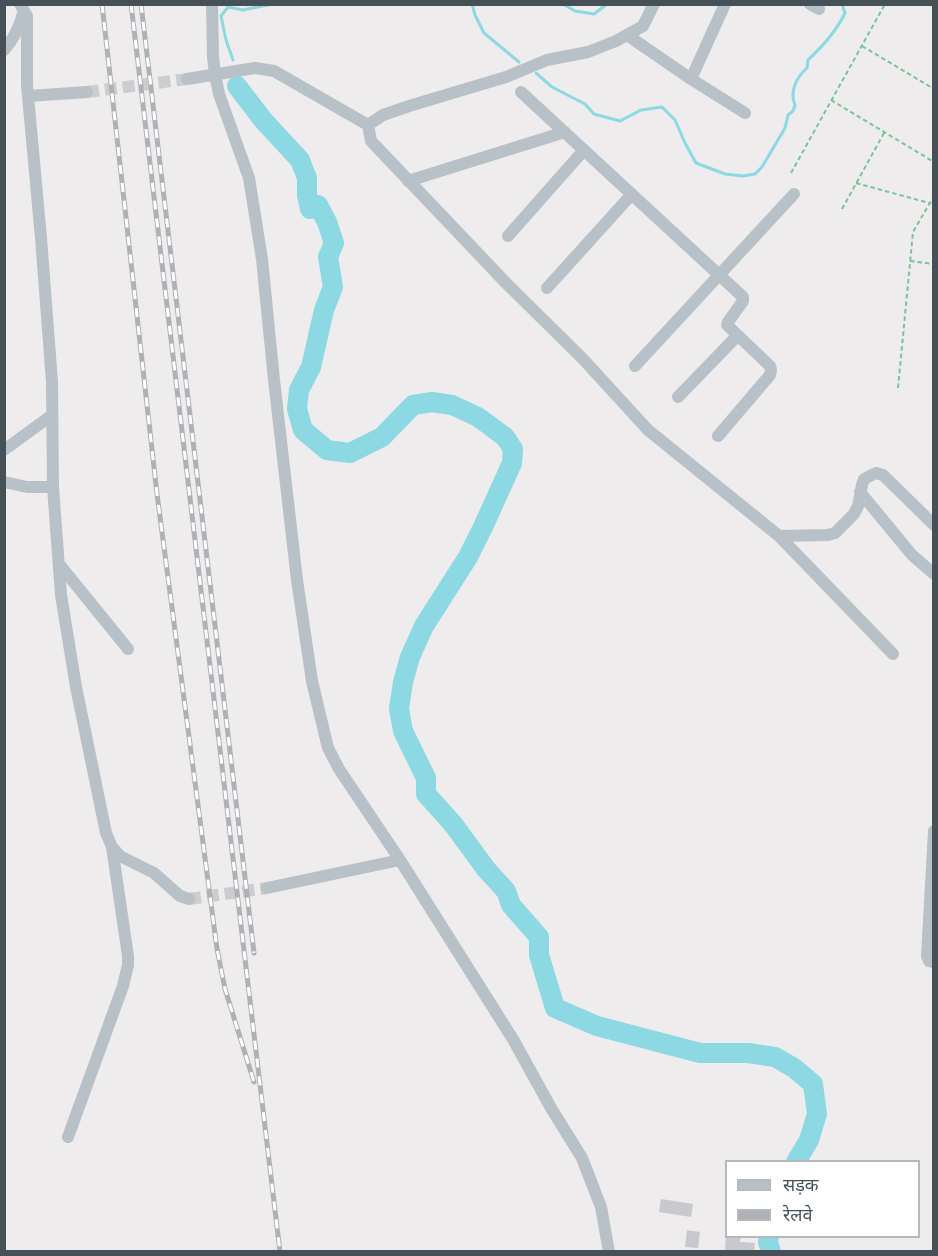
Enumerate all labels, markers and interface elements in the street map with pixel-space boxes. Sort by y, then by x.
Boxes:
legend [725,1160,920,1238]
text: सड़क [783,1173,819,1198]
text: रेलवे [783,1203,813,1228]

